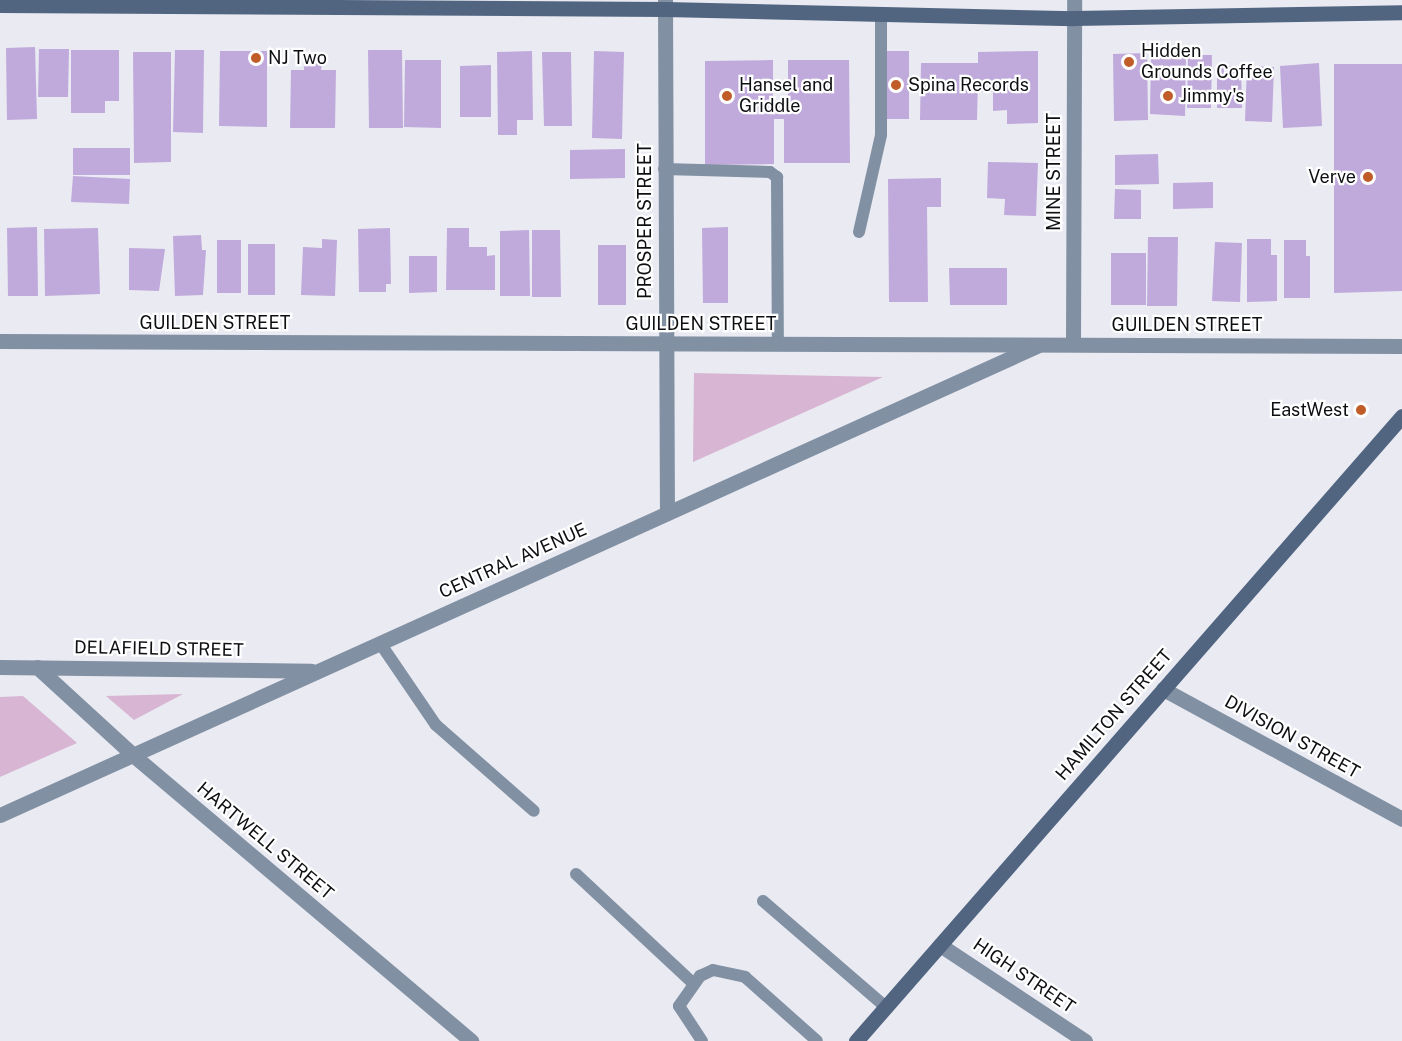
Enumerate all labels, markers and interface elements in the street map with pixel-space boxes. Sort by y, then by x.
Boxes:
place label: Hidden Grounds Coffee [1141,41,1273,84]
place label: NJ Two [268,47,327,69]
marker: NJ Two [249,51,263,65]
marker: Hidden Grounds Coffee [1122,55,1136,69]
place label: Spina Records [908,74,1029,96]
place label: Hansel and Griddle [739,75,833,118]
marker: Spina Records [889,78,903,92]
place label: Jimmy's [1180,85,1244,107]
marker: Hansel and Griddle [720,89,734,103]
marker: Jimmy's [1161,89,1175,103]
street label: MINE STREET [1043,113,1065,231]
street label: PROSPER STREET [634,143,656,299]
place label: Verve [1308,166,1356,188]
marker: Verve [1361,170,1375,184]
street label: GUILDEN STREET [139,312,291,334]
street label: GUILDEN STREET [625,313,777,335]
street label: GUILDEN STREET [1111,314,1263,336]
place label: EastWest [1270,399,1349,421]
marker: EastWest [1354,403,1368,417]
street label: CENTRAL AVENUE [436,519,590,603]
street label: DELAFIELD STREET [74,637,244,661]
street label: HAMILTON STREET [1051,645,1177,785]
street label: DIVISION STREET [1221,691,1363,783]
street label: HARTWELL STREET [192,778,338,904]
street label: HIGH STREET [969,934,1079,1018]

